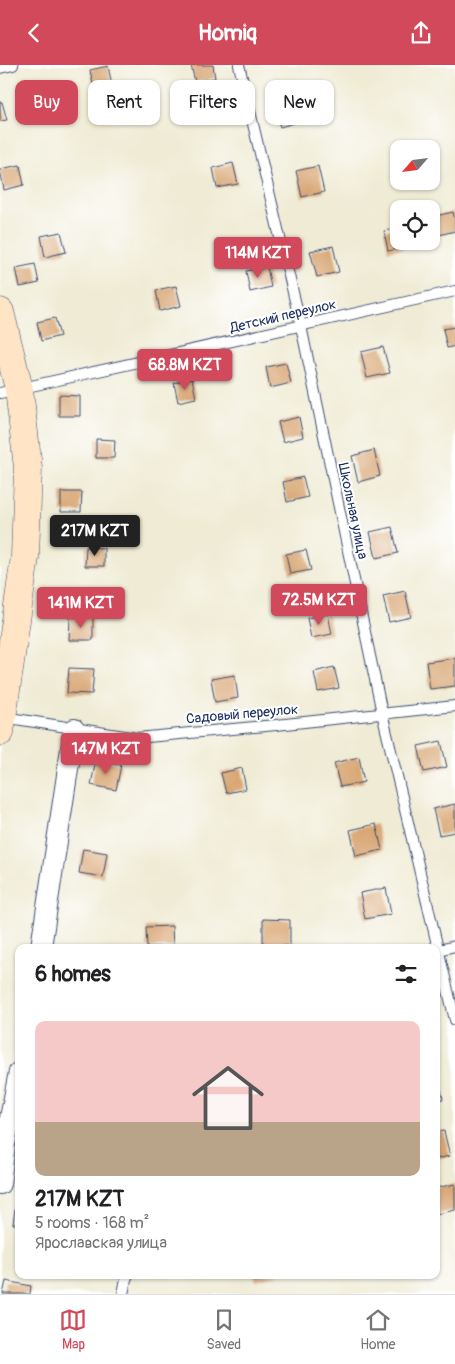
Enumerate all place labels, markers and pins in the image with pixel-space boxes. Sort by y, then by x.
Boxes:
pin: 114M KZT [206,237,310,279]
pin: 68.8M KZT [128,349,242,391]
pin: 217M KZT [43,515,147,557]
pin: 72.5M KZT [262,583,376,626]
pin: 141M KZT [29,587,133,629]
pin: 147M KZT [54,733,158,775]

